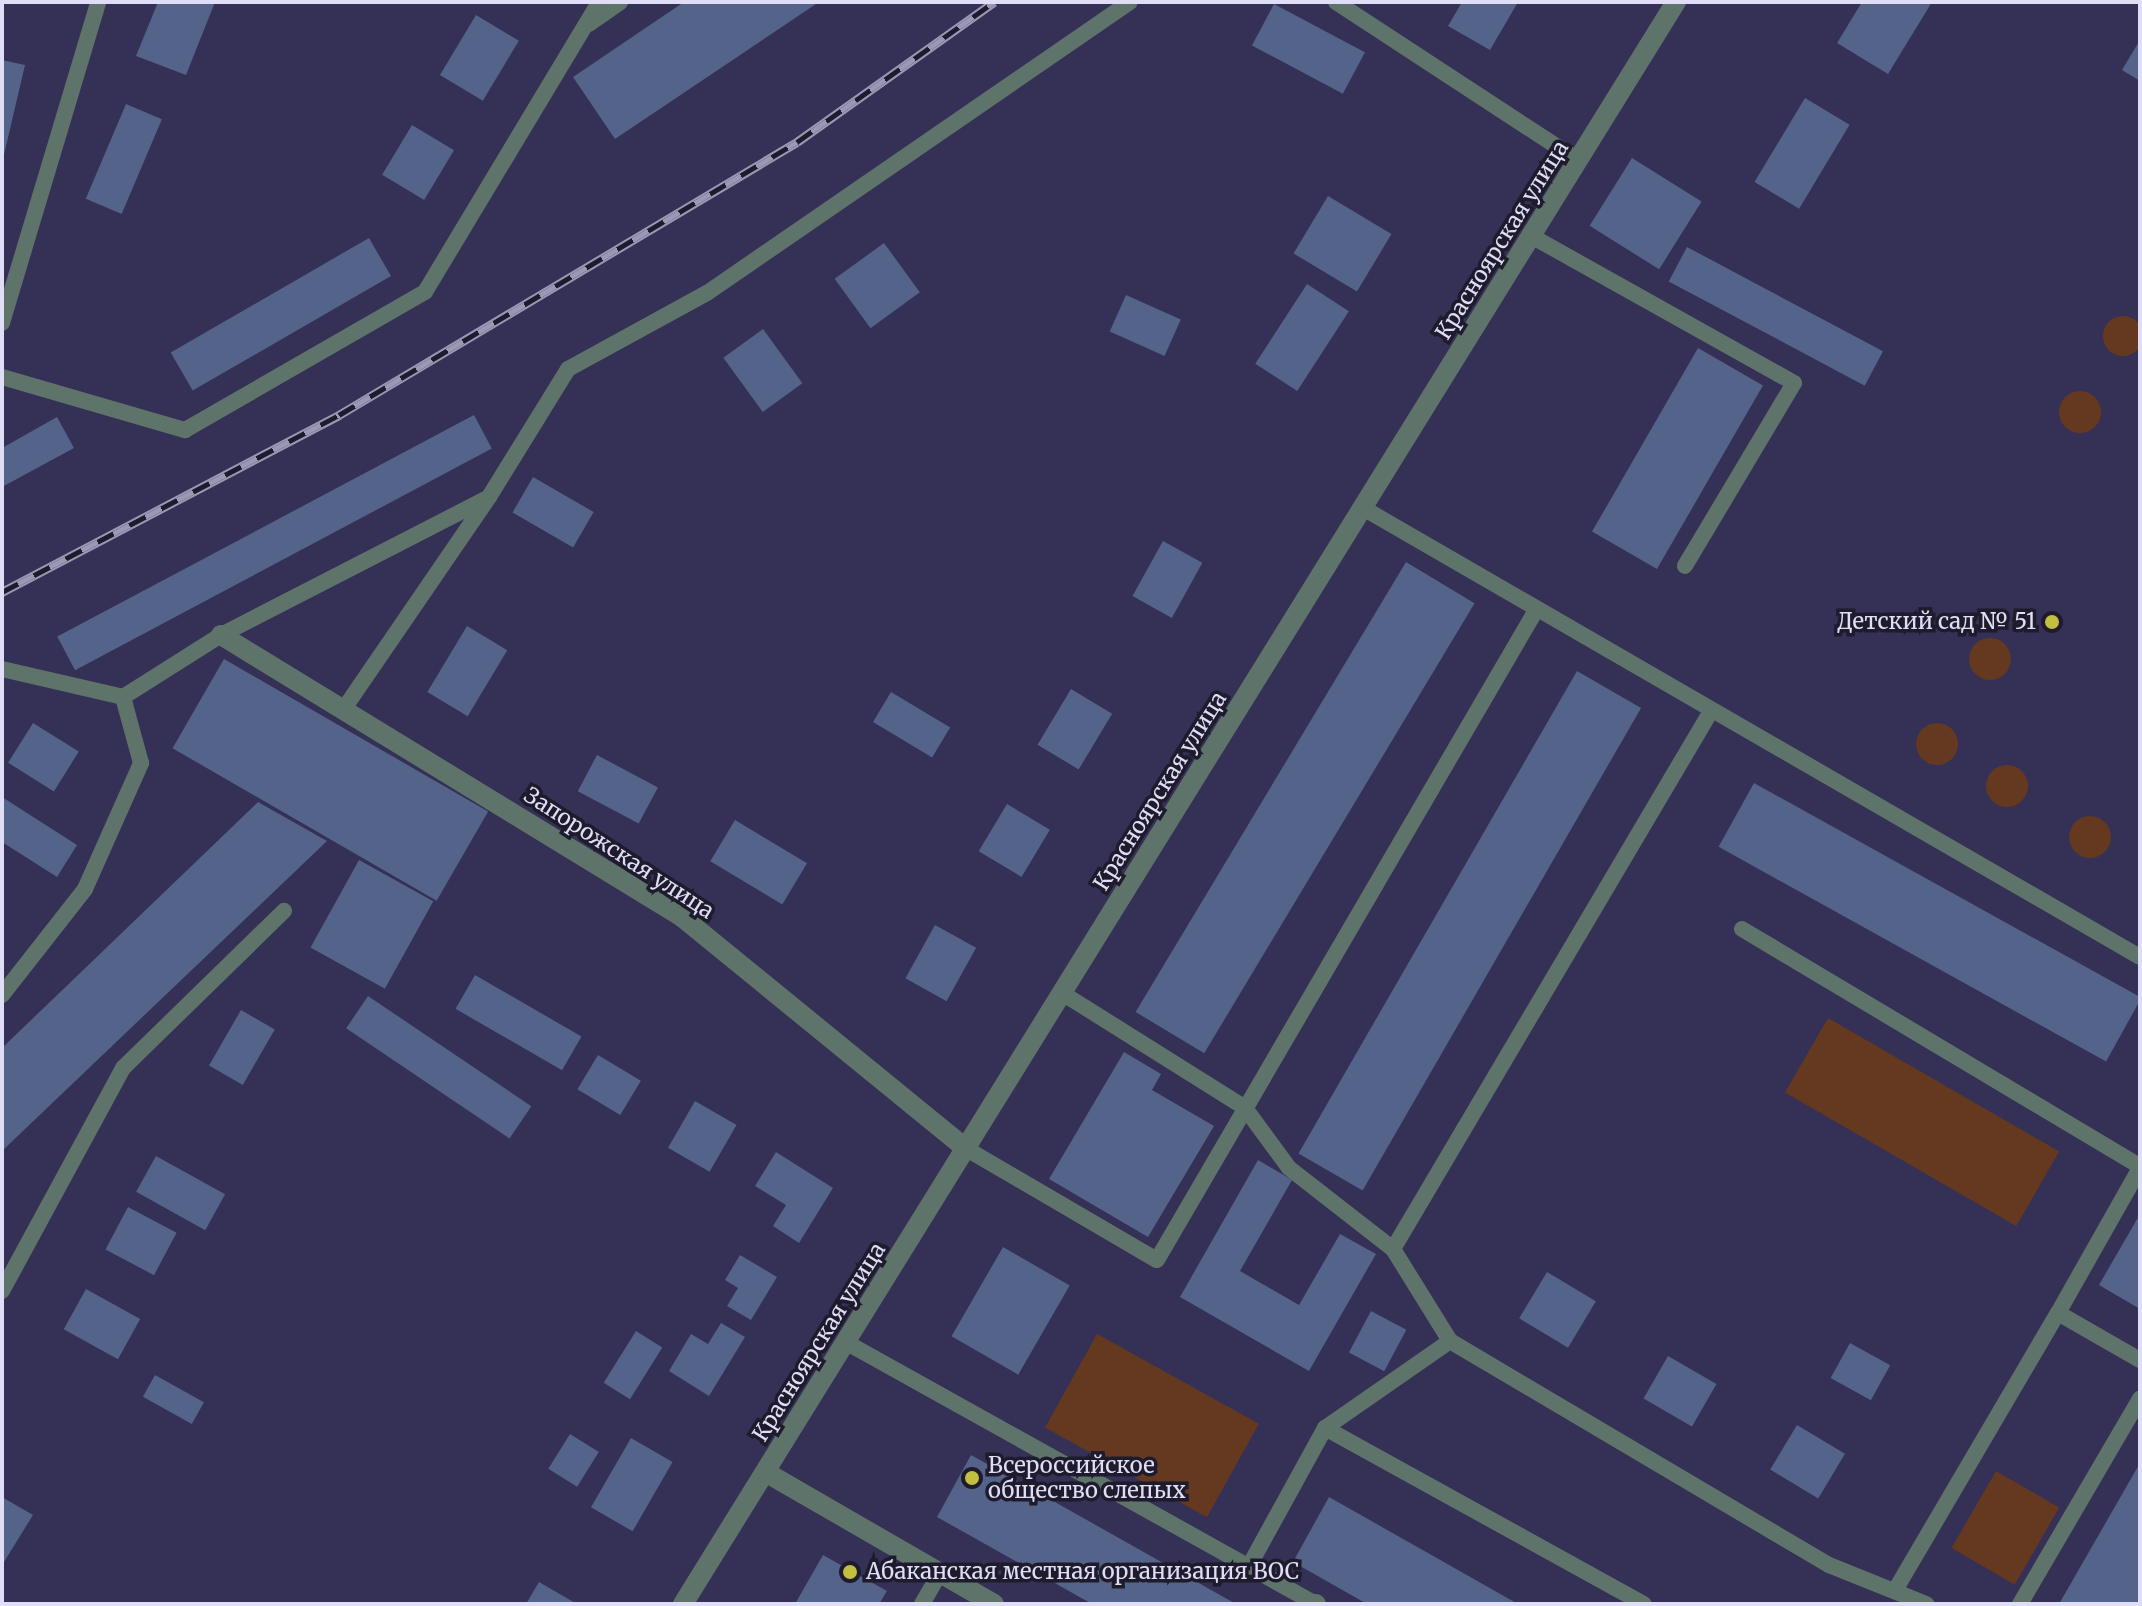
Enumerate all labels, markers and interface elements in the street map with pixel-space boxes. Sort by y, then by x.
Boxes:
street label: Красноярская улица [1430,136,1574,344]
place label: Детский сад № 51 [1837,609,2036,635]
marker: Детский сад № 51 [2043,613,2061,631]
street label: Красноярская улица [1088,687,1232,895]
street label: Запорожская улица [519,782,719,924]
street label: Красноярская улица [747,1238,891,1446]
place label: Всероссийское общество слепых [988,1452,1186,1504]
marker: Всероссийское общество слепых [963,1469,981,1487]
place label: Абаканская местная организация ВОС [866,1559,1299,1585]
marker: Абаканская местная организация ВОС [841,1563,859,1581]

